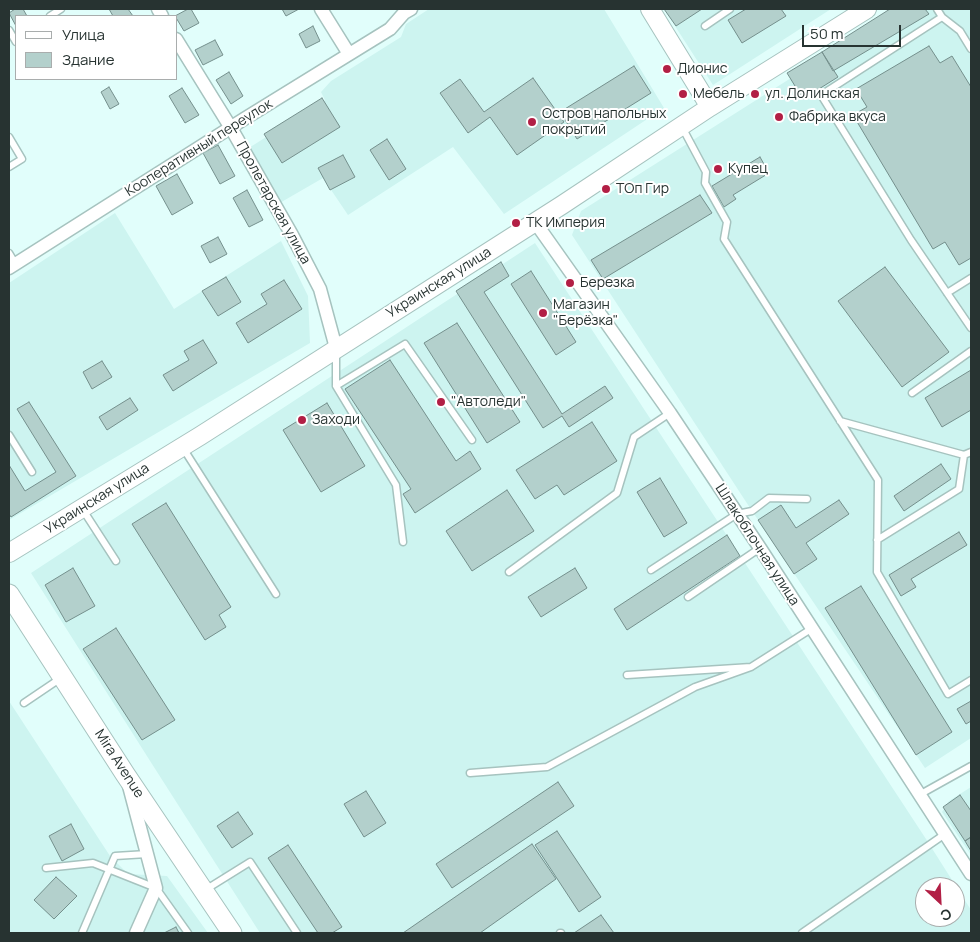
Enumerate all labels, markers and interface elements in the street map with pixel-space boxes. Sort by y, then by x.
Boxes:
legend [15,15,178,80]
scale bar [805,15,904,47]
text: 50 m [810,23,844,44]
text: Улица [62,24,105,45]
text: Здание [62,49,114,70]
place label: Дионис [677,61,728,77]
marker: Дионис [661,63,673,75]
place label: Мебель [693,86,745,102]
place label: ул. Долинская [765,86,860,102]
marker: Мебель [677,88,689,100]
marker: ул. Долинская [749,88,761,100]
street label: Кооперативный переулок [122,96,276,200]
place label: Остров напольных покрытий [542,106,666,138]
place label: Фабрика вкуса [789,109,886,125]
marker: Фабрика вкуса [773,111,785,123]
marker: Остров напольных покрытий [526,116,538,128]
street label: Пролетарская улица [232,139,314,267]
place label: Купец [728,161,768,177]
marker: Купец [712,163,724,175]
place label: ТОп Гир [616,181,669,197]
marker: ТОп Гир [600,183,612,195]
place label: ТК Империя [526,215,605,231]
marker: ТК Империя [510,217,522,229]
street label: Украинская улица [383,244,495,322]
place label: Березка [580,275,635,291]
marker: Березка [564,277,576,289]
place label: Магазин "Берёзка" [553,297,618,330]
marker: Магазин "Берёзка" [537,307,549,319]
place label: "Автоледи" [451,394,526,410]
marker: "Автоледи" [435,396,447,408]
place label: Заходи [312,412,360,428]
marker: Заходи [296,414,308,426]
street label: Украинская улица [41,460,153,538]
street label: Шлакоблочная улица [711,481,803,609]
street label: Mira Avenue [91,727,147,801]
north arrow [915,877,965,927]
text: С [937,904,955,926]

